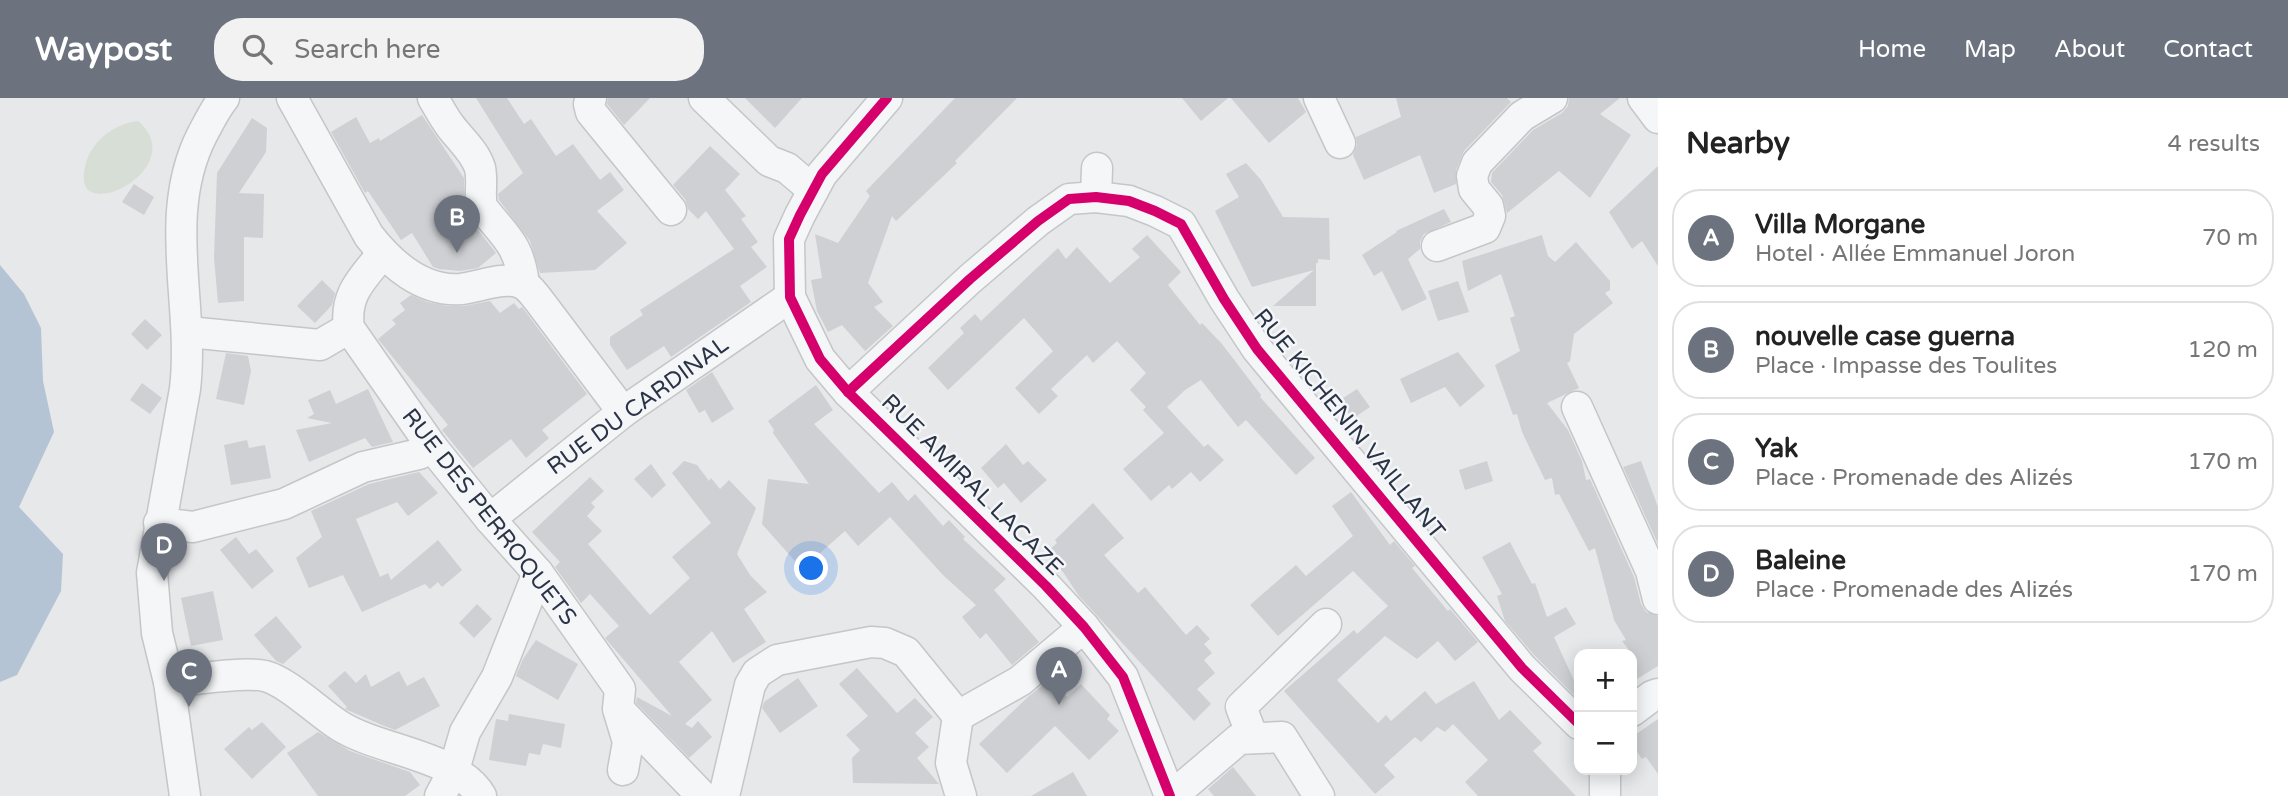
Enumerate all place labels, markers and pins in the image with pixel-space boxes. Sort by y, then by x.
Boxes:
pin: B [434,195,480,253]
pin: D [141,523,187,581]
pin: A [1036,647,1082,705]
pin: C [166,649,212,707]

